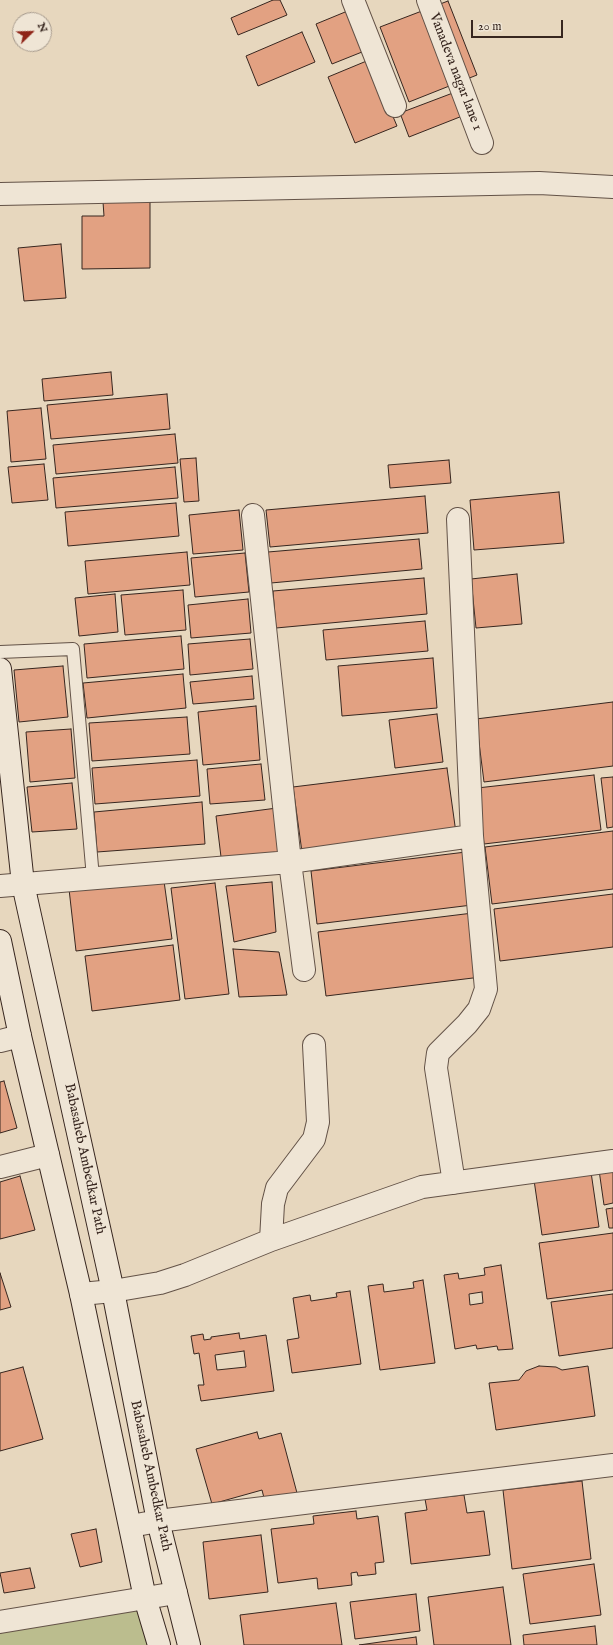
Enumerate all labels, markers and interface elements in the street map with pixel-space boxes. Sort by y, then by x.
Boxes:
street label: Vanadeva nagar lane 1 [425,11,485,133]
north arrow [12,12,52,52]
scale bar [473,12,565,38]
text: 20 m [478,19,501,34]
text: N [34,21,50,35]
street label: Babasaheb Ambedkar Path [60,1082,108,1236]
street label: Babasaheb Ambedkar Path [126,1399,174,1553]

